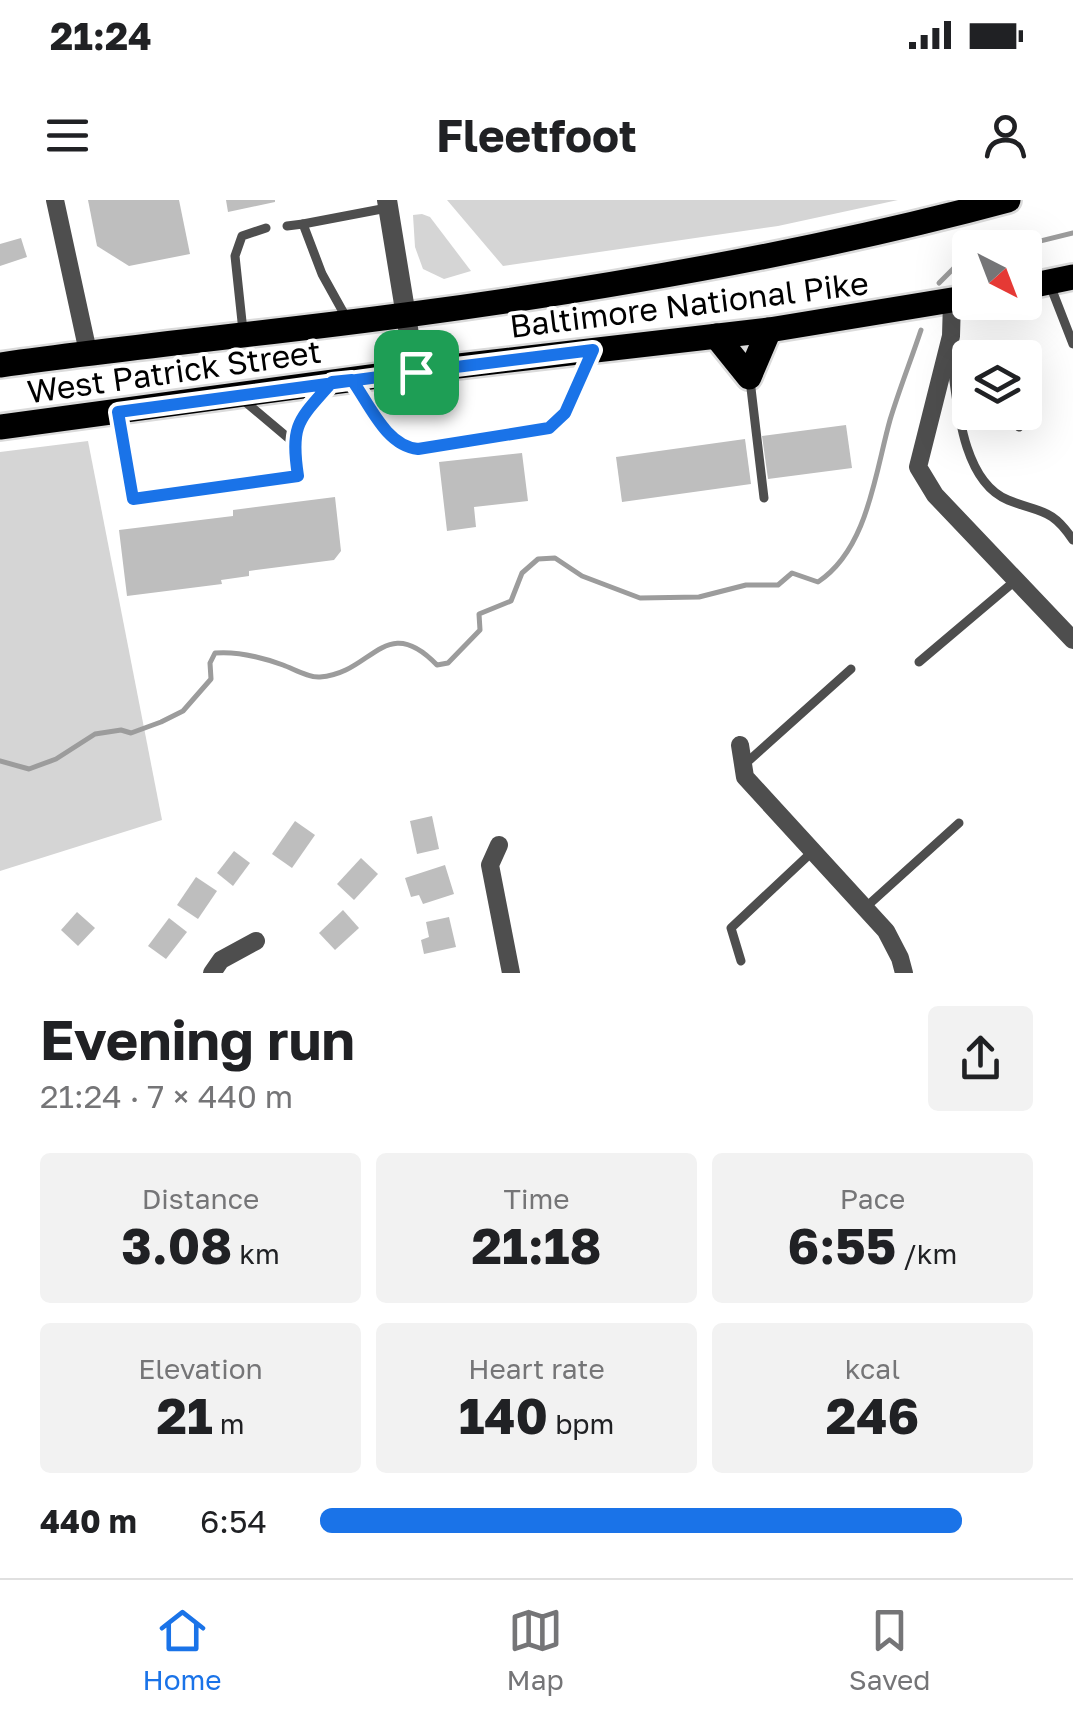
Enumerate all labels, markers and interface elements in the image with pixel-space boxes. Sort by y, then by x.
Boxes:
text: 21:24 [50,13,152,58]
icon: menu [40,108,95,163]
text: Fleetfoot [436,108,637,162]
icon: person [978,108,1033,163]
north arrow [952,230,1042,320]
map controls [952,230,1042,430]
street label: Baltimore National Pike [508,263,870,345]
pin [374,330,459,415]
street label: West Patrick Street [25,332,323,410]
button: layers [952,340,1042,430]
icon: arrive [389,345,444,400]
text: Evening run [40,1006,355,1072]
button: share [928,1006,1033,1111]
text: 21:24 · 7 × 440 m [40,1077,293,1115]
text: Distance [142,1182,259,1215]
text: Time [504,1182,569,1215]
text: Pace [840,1182,905,1215]
text: 3.08 [121,1215,232,1275]
text: 21:18 [472,1215,602,1275]
text: 6:55 [788,1215,896,1275]
text: km [232,1237,280,1270]
text: /km [896,1237,957,1270]
text: Elevation [138,1352,263,1385]
text: Heart rate [468,1352,605,1385]
text: kcal [845,1352,900,1385]
text: 21 [156,1385,213,1445]
text: 140 [459,1385,548,1445]
text: 246 [826,1385,919,1445]
text: m [213,1407,245,1440]
text: bpm [548,1407,614,1440]
text: 440 m [40,1502,137,1540]
text: 6:54 [200,1502,267,1540]
tab: Home [143,1603,222,1696]
tab: Map [507,1603,564,1696]
tab: Saved [849,1603,931,1696]

